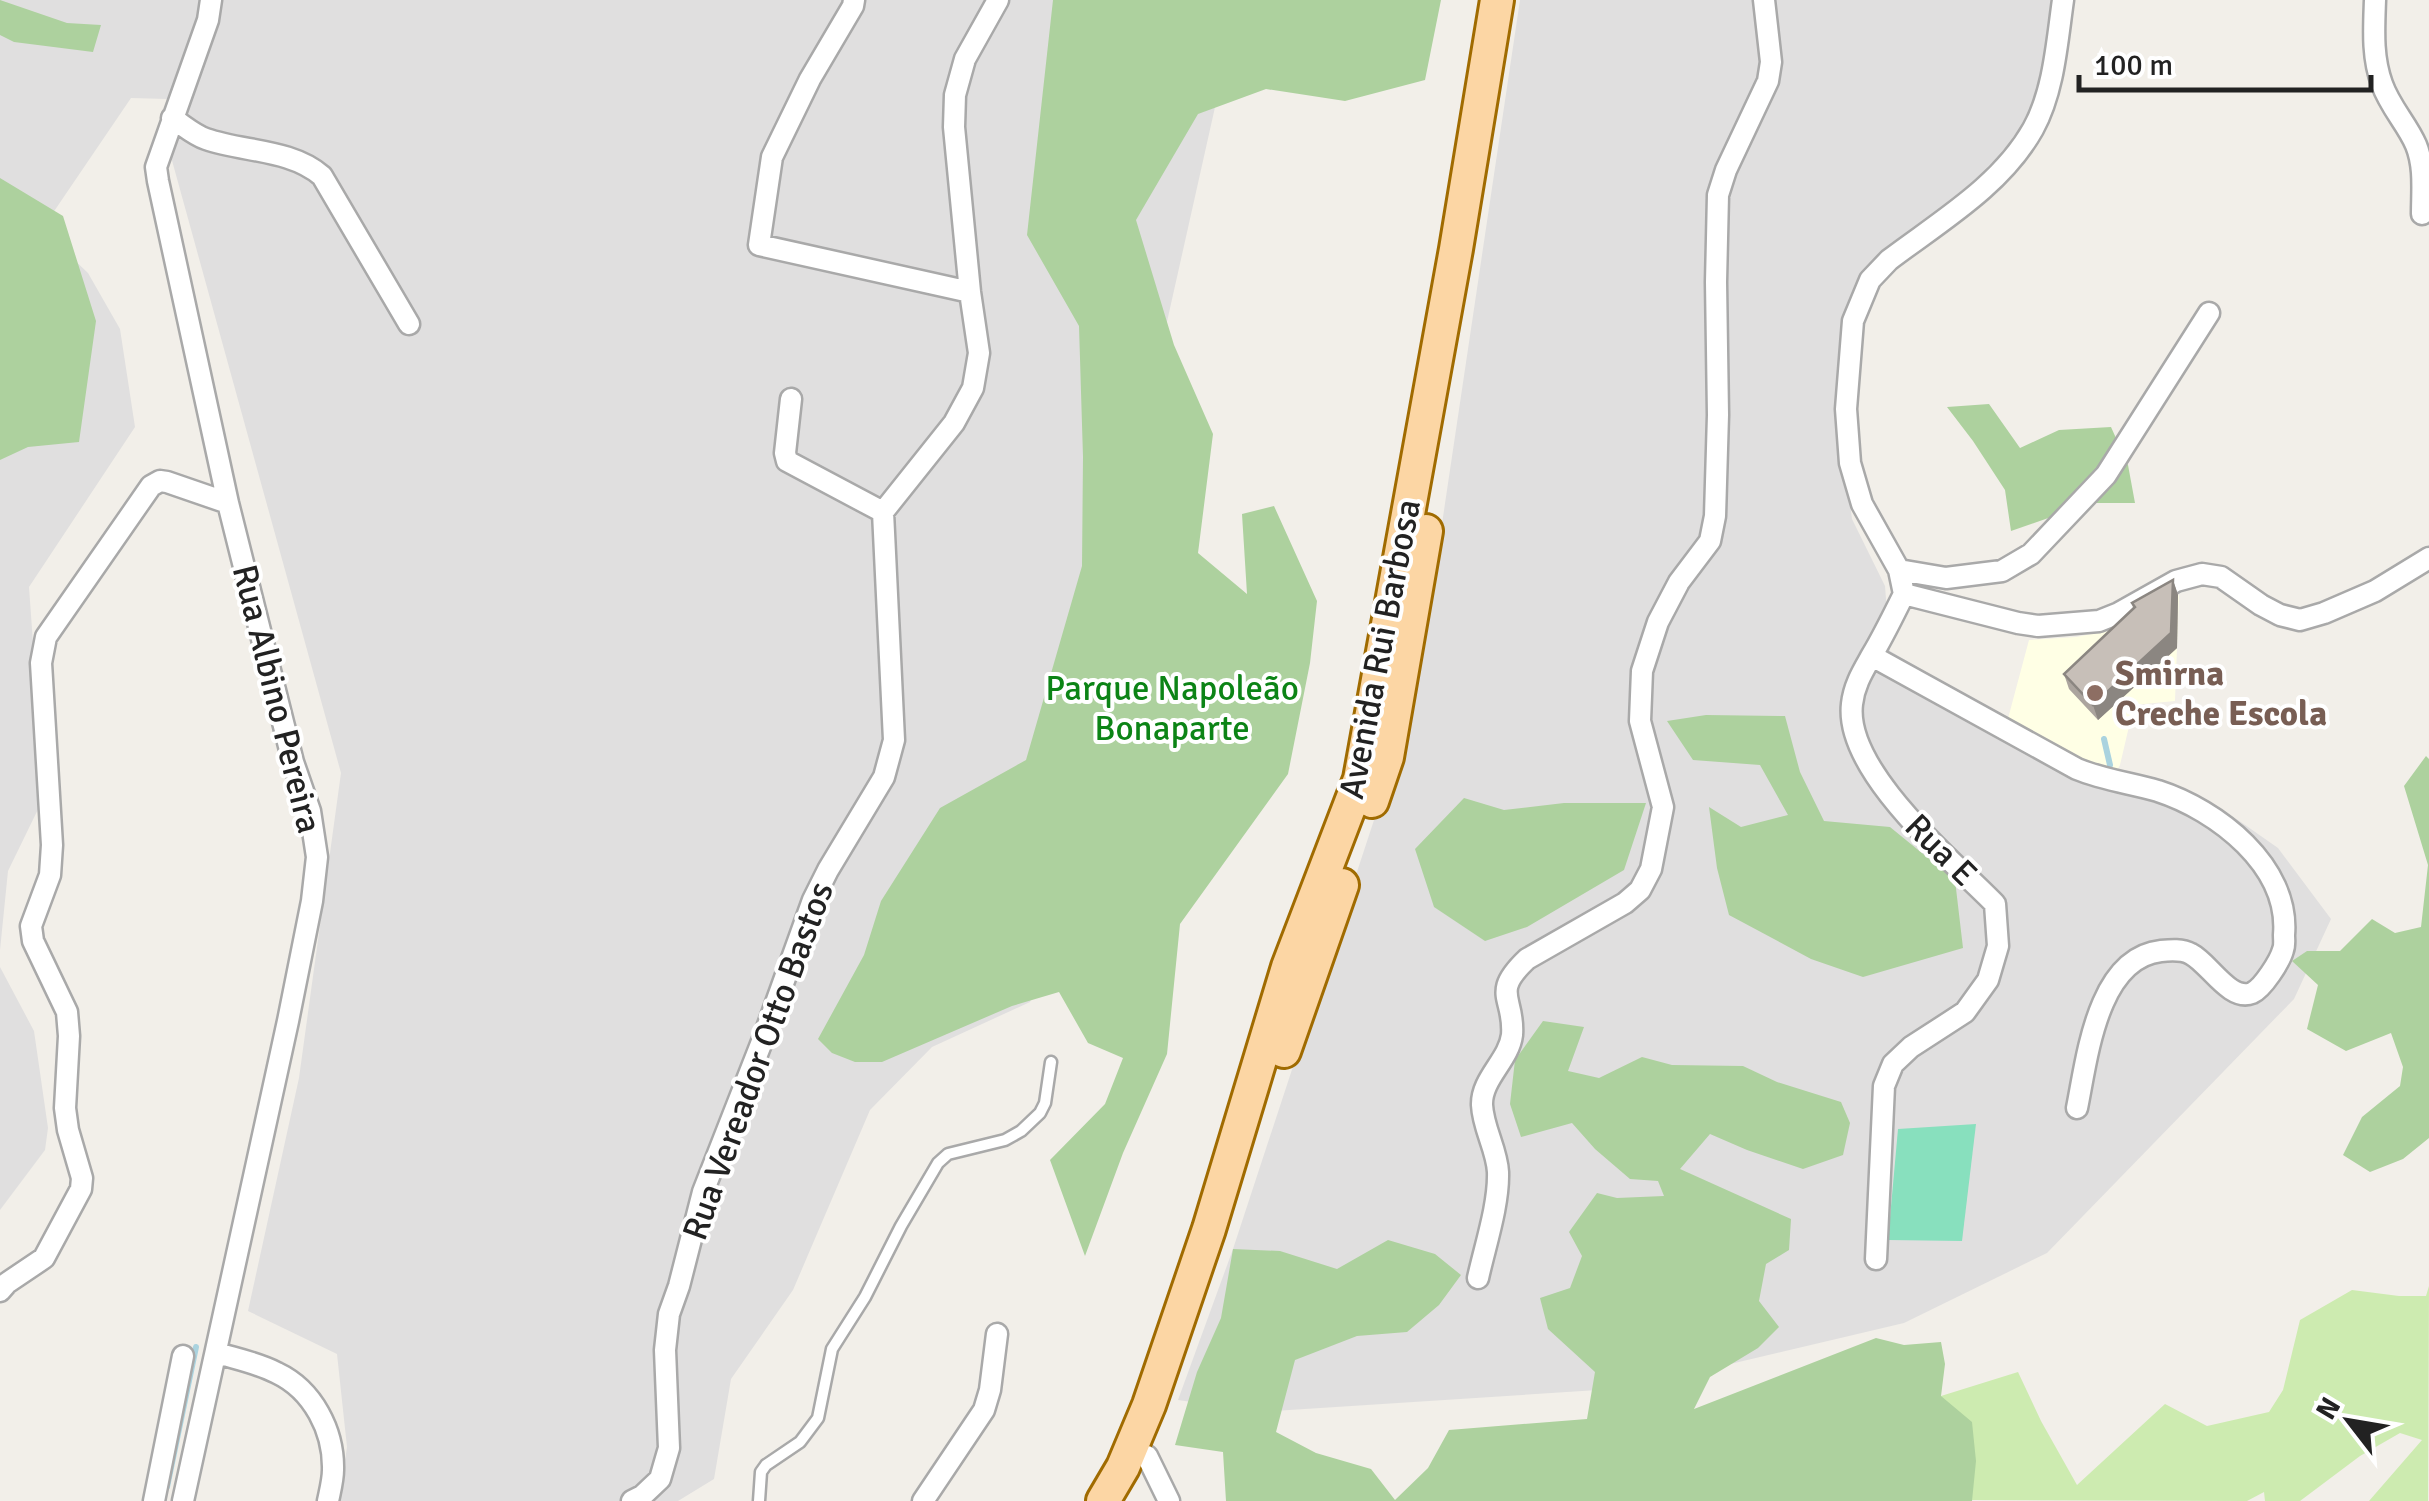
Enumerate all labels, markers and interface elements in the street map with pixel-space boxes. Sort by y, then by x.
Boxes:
scale bar [2079,30,2372,92]
text: 100 m [2094,47,2173,84]
street label: Avenida Rui Barbosa [1330,496,1430,802]
street label: Rua Albino Pereira [223,560,331,838]
place label: Smirna Creche Escola [2115,652,2327,735]
park label: Parque Napoleão Bonaparte [1045,667,1299,750]
marker: Smirna Creche Escola [2084,682,2106,704]
street label: Rua E [1896,805,1986,895]
street label: Rua Vereador Otto Bastos [673,876,843,1246]
north arrow [2299,1371,2399,1471]
text: N [2309,1392,2348,1426]

